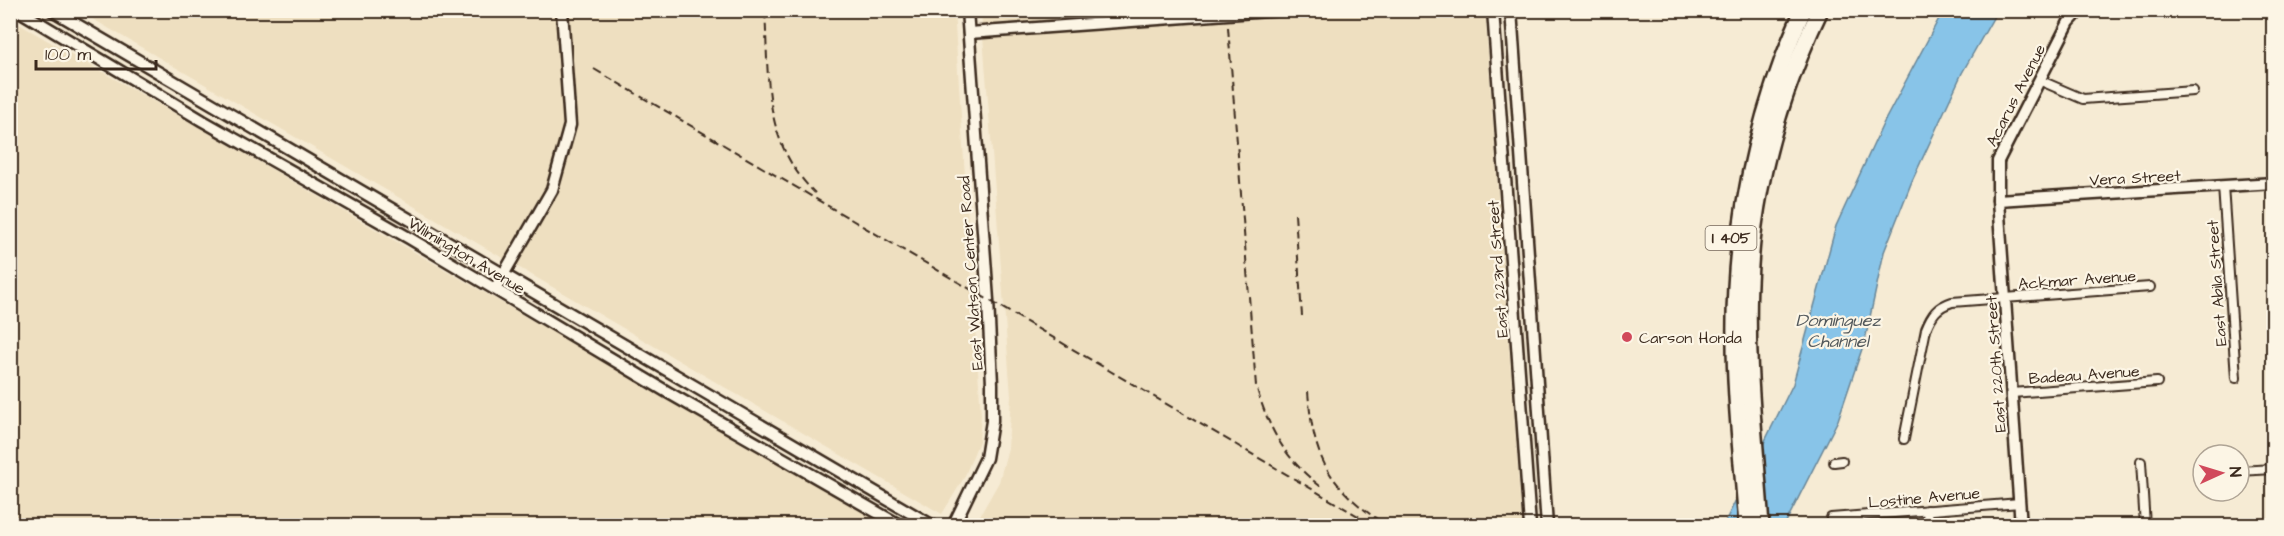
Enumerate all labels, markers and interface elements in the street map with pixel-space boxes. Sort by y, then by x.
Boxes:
scale bar [36,33,156,71]
street label: Acarus Avenue [1981,40,2051,150]
text: 100 m [45,42,91,67]
street label: Vera Street [2089,165,2182,191]
street label: East Watson Center Road [953,175,989,371]
street label: East 223rd Street [1482,199,1514,338]
street label: Wilmington Avenue [403,212,529,301]
street label: East Abila Street [2202,218,2232,347]
road number: I 405 [1706,226,1756,250]
street label: Ackmar Avenue [2017,265,2137,295]
street label: East 220th Street [1980,294,2012,433]
water label: Dominguez Channel [1796,308,1881,354]
place label: Carson Honda [1639,327,1742,349]
marker: Carson Honda [1620,330,1634,344]
street label: Badeau Avenue [2028,360,2141,390]
north arrow [2191,443,2251,503]
text: N [2224,466,2246,478]
street label: Lostine Avenue [1867,482,1981,514]

